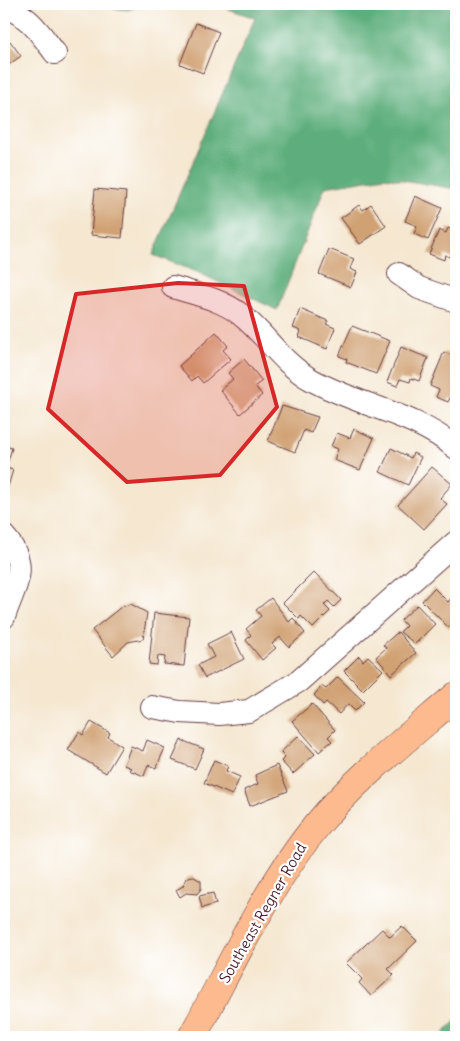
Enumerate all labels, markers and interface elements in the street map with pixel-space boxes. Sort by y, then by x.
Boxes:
street label: Southeast Regner Road [215,839,311,986]

